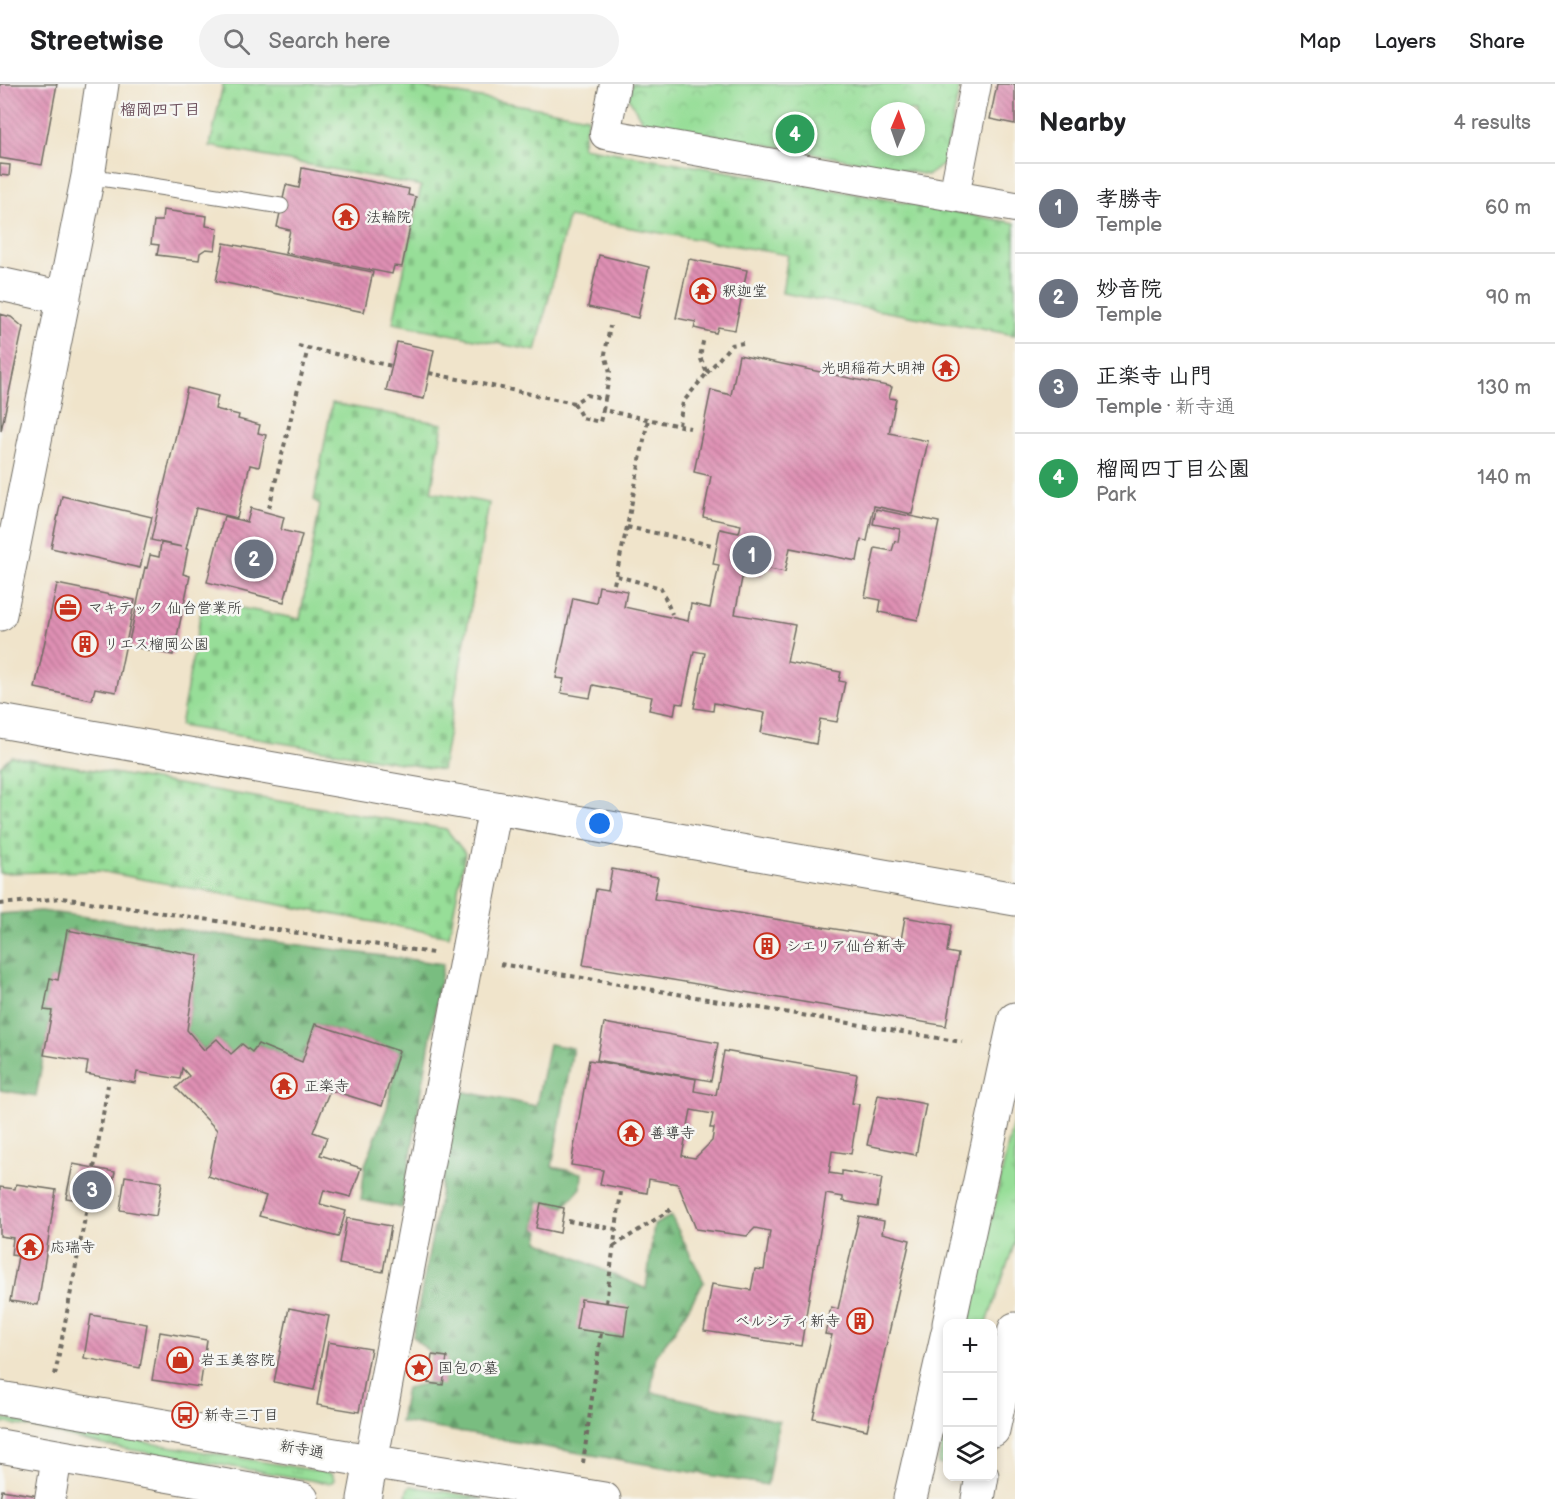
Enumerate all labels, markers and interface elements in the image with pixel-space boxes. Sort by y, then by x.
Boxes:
search box [199,14,619,68]
text: Streetwise [30,25,163,58]
icon: search [220,25,253,58]
text: Search here [268,28,390,55]
text: Map [1299,29,1341,54]
text: Layers [1374,29,1436,54]
text: Share [1469,29,1525,54]
district label: 榴岡四丁目 [120,101,200,120]
north arrow [871,102,925,156]
text: Nearby [1039,108,1126,139]
text: 4 results [1453,111,1531,135]
pin: 4 [776,112,814,156]
text: 孝勝寺 [1096,186,1162,213]
text: 1 [1054,196,1063,220]
text: 60 m [1485,196,1531,220]
temple icon: 法輪院 [331,202,361,232]
place label: 法輪院 [366,208,411,227]
text: Temple [1096,213,1162,237]
temple icon: 釈迦堂 [688,276,718,306]
text: 妙音院 [1096,276,1162,303]
place label: 釈迦堂 [722,282,767,301]
text: 2 [1053,286,1064,310]
text: 90 m [1486,286,1531,310]
text: Temple [1096,303,1162,327]
temple icon: 光明稲荷大明神 [931,353,961,383]
place label: 光明稲荷大明神 [821,359,926,378]
text: 正楽寺 山門 [1096,363,1212,390]
text: 3 [1053,376,1064,400]
text: 130 m [1477,376,1531,400]
text: Temple · 新寺通 [1096,395,1235,419]
text: 榴岡四丁目公園 [1096,456,1250,483]
text: 4 [1053,466,1064,490]
text: 140 m [1477,466,1531,490]
text: Park [1096,483,1136,507]
pin: 1 [732,532,771,578]
pin: 2 [234,536,274,582]
office icon: マキテック 仙台営業所 [53,593,83,623]
place label: マキテック 仙台営業所 [88,599,242,618]
building icon: リエス榴岡公園 [70,629,100,659]
place label: リエス榴岡公園 [104,635,209,654]
your location [585,809,614,838]
building icon: シエリア仙台新寺 [752,931,782,961]
place label: シエリア仙台新寺 [786,937,906,956]
temple icon: 正楽寺 [269,1071,299,1101]
place label: 正楽寺 [304,1077,349,1096]
temple icon: 善導寺 [616,1118,646,1148]
place label: 善導寺 [650,1124,695,1143]
pin: 3 [72,1168,112,1212]
temple icon: 応瑞寺 [15,1232,45,1262]
place label: 応瑞寺 [50,1238,95,1257]
building icon: ベルシティ新寺 [845,1306,875,1336]
place label: ベルシティ新寺 [735,1312,840,1331]
map controls [943,1319,997,1481]
button: + [943,1319,997,1373]
shop icon: 岩玉美容院 [165,1345,195,1375]
place label: 岩玉美容院 [200,1351,275,1370]
place icon: 国包の墓 [404,1353,434,1383]
place label: 国包の墓 [438,1359,498,1378]
button: − [943,1373,997,1427]
bus stop icon: 新寺三丁目 [170,1400,200,1430]
place label: 新寺三丁目 [204,1406,279,1425]
button: layers [943,1427,997,1481]
street label: 新寺通 [278,1436,326,1463]

